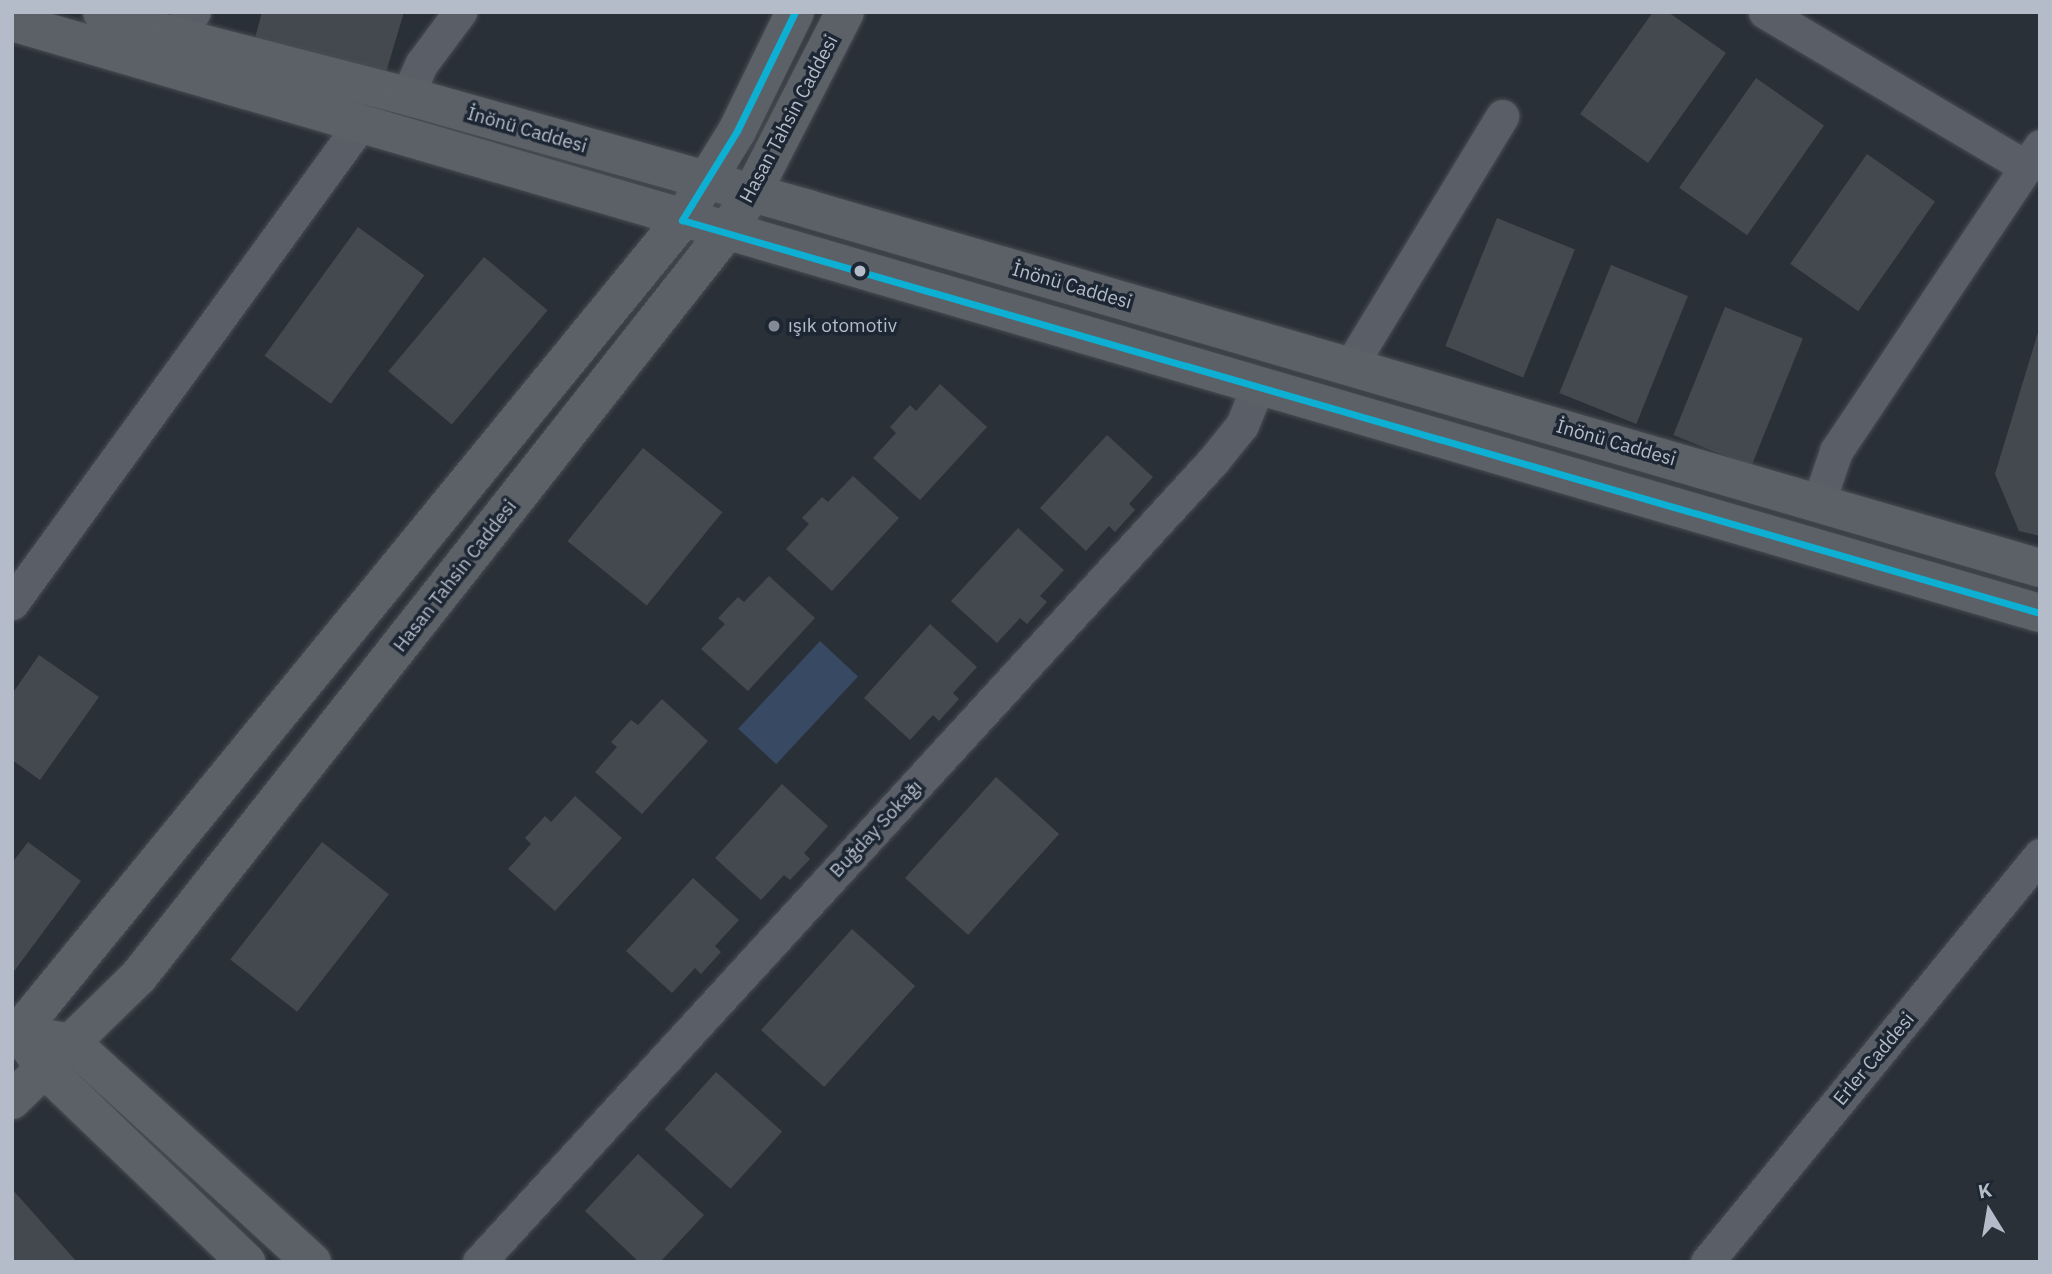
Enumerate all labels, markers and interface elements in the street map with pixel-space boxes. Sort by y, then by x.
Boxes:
street label: Hasan Tahsin Caddesi [735,31,843,207]
street label: İnönü Caddesi [464,102,590,158]
street label: İnönü Caddesi [1009,258,1135,314]
unlabelled marker [853,264,867,278]
place label: ışık otomotiv [788,315,897,337]
marker: ışık otomotiv [766,318,782,334]
street label: İnönü Caddesi [1553,415,1679,471]
street label: Hasan Tahsin Caddesi [389,496,521,656]
street label: Buğday Sokağı [825,776,927,882]
street label: Erler Caddesi [1829,1008,1919,1110]
north arrow [1954,1176,2024,1246]
text: K [1976,1177,1994,1203]

